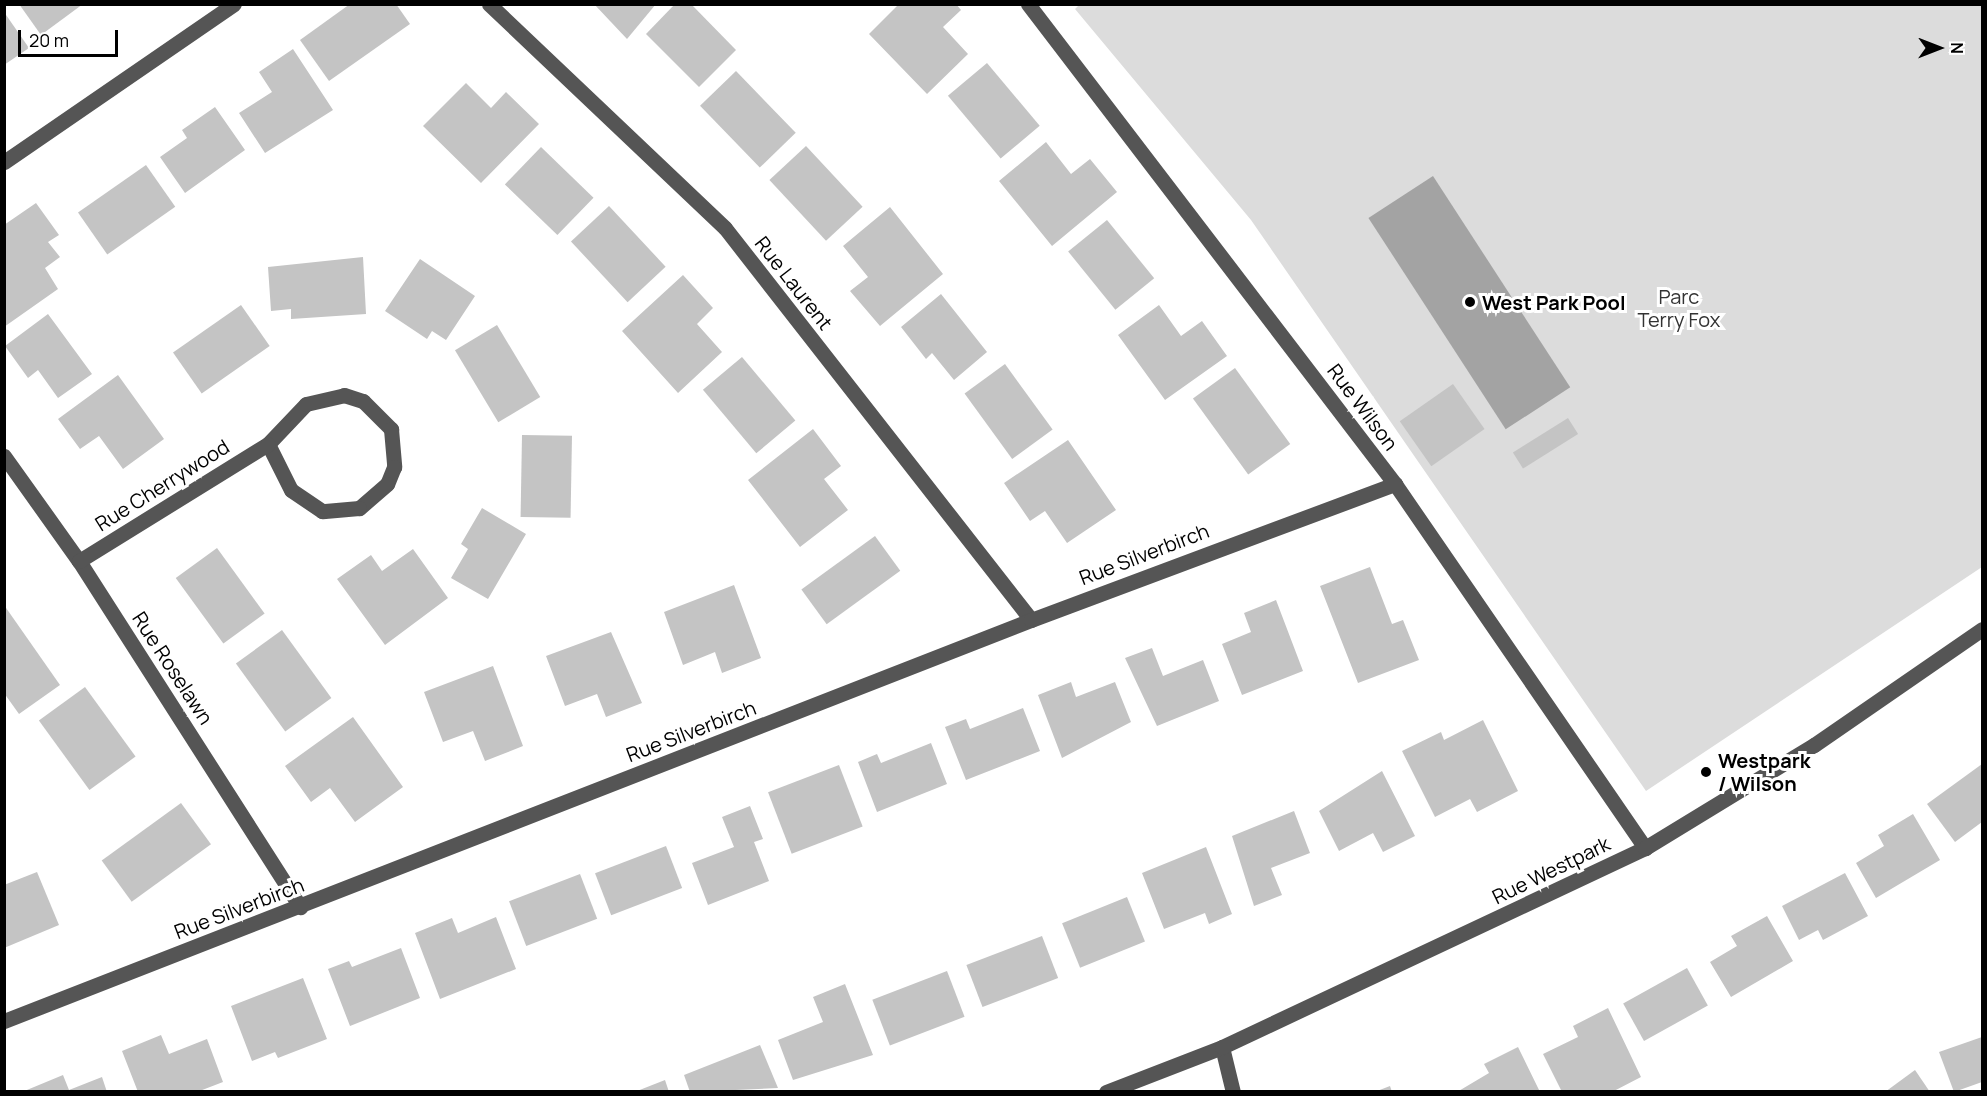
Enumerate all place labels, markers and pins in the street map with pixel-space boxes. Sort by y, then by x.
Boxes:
place label: West Park Pool [1482,290,1626,314]
marker: West Park Pool [1463,295,1477,309]
place label: Westpark / Wilson [1718,748,1810,795]
marker: Westpark / Wilson [1699,765,1713,779]

